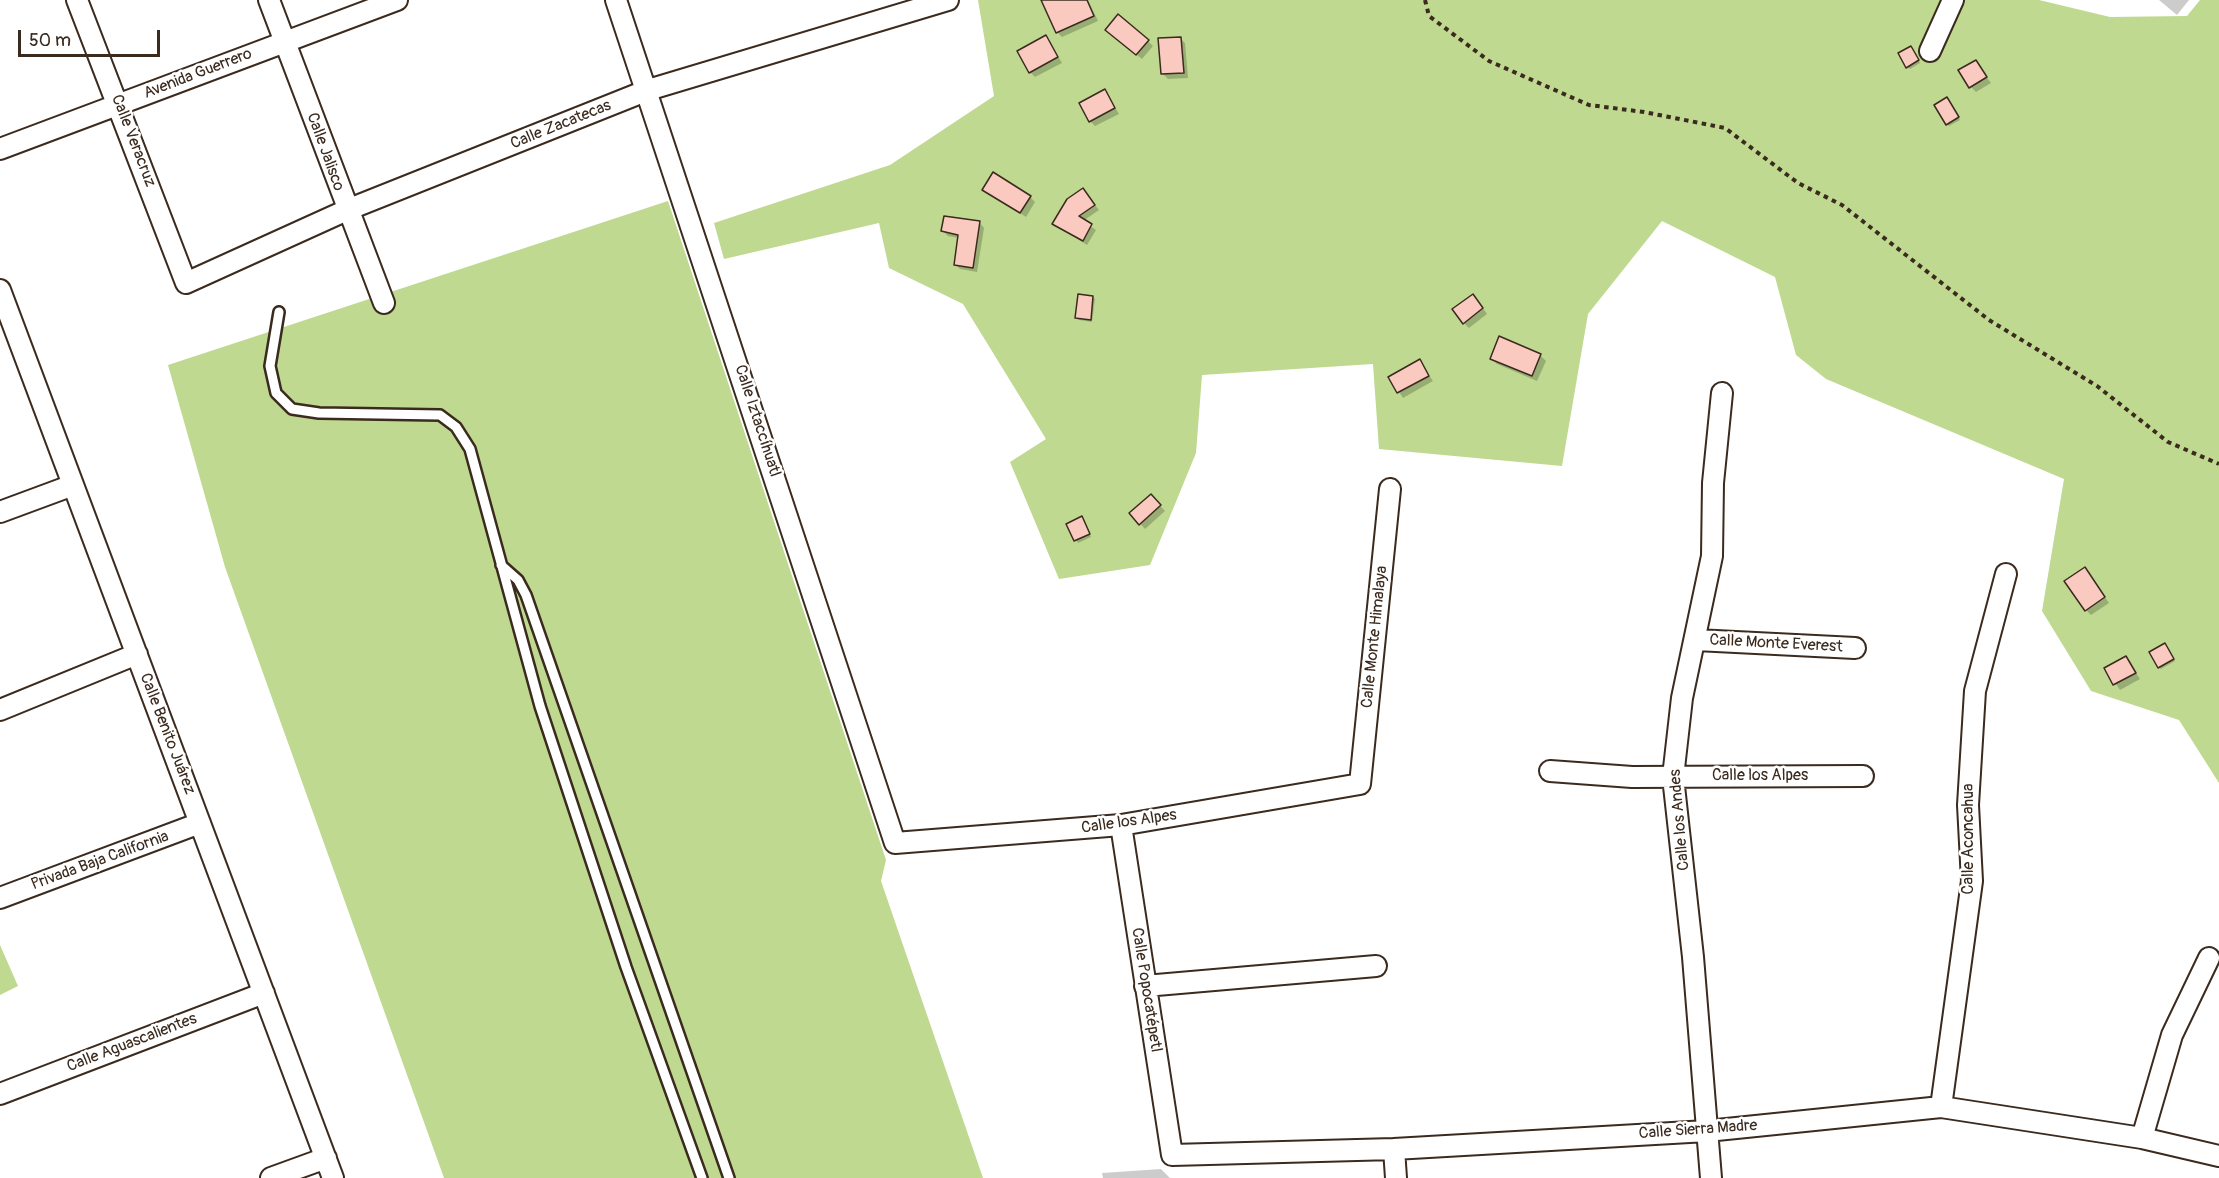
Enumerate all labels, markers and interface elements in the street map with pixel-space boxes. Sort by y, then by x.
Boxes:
scale bar [21,18,164,56]
text: 50 m [29,29,71,52]
street label: Avenida Guerrero [141,45,255,103]
street label: Calle Veracruz [107,92,159,190]
street label: Calle Zacatecas [508,96,614,154]
street label: Calle Jalisco [302,110,348,194]
street label: Calle Iztaccíhuatl [730,363,784,479]
street label: Calle Monte Himalaya [1358,565,1392,709]
street label: Calle Monte Everest [1709,631,1843,657]
street label: Calle Benito Juárez [135,671,199,797]
street label: Calle los Alpes [1712,766,1808,786]
street label: Calle los Andes [1666,768,1694,872]
street label: Calle Aconcahua [1959,784,1979,894]
street label: Calle los Alpes [1080,806,1178,838]
street label: Privada Baja California [29,827,171,895]
street label: Calle Popocatépetl [1127,926,1165,1054]
street label: Calle Aguascalientes [64,1009,200,1077]
street label: Calle Sierra Madre [1638,1116,1758,1144]

